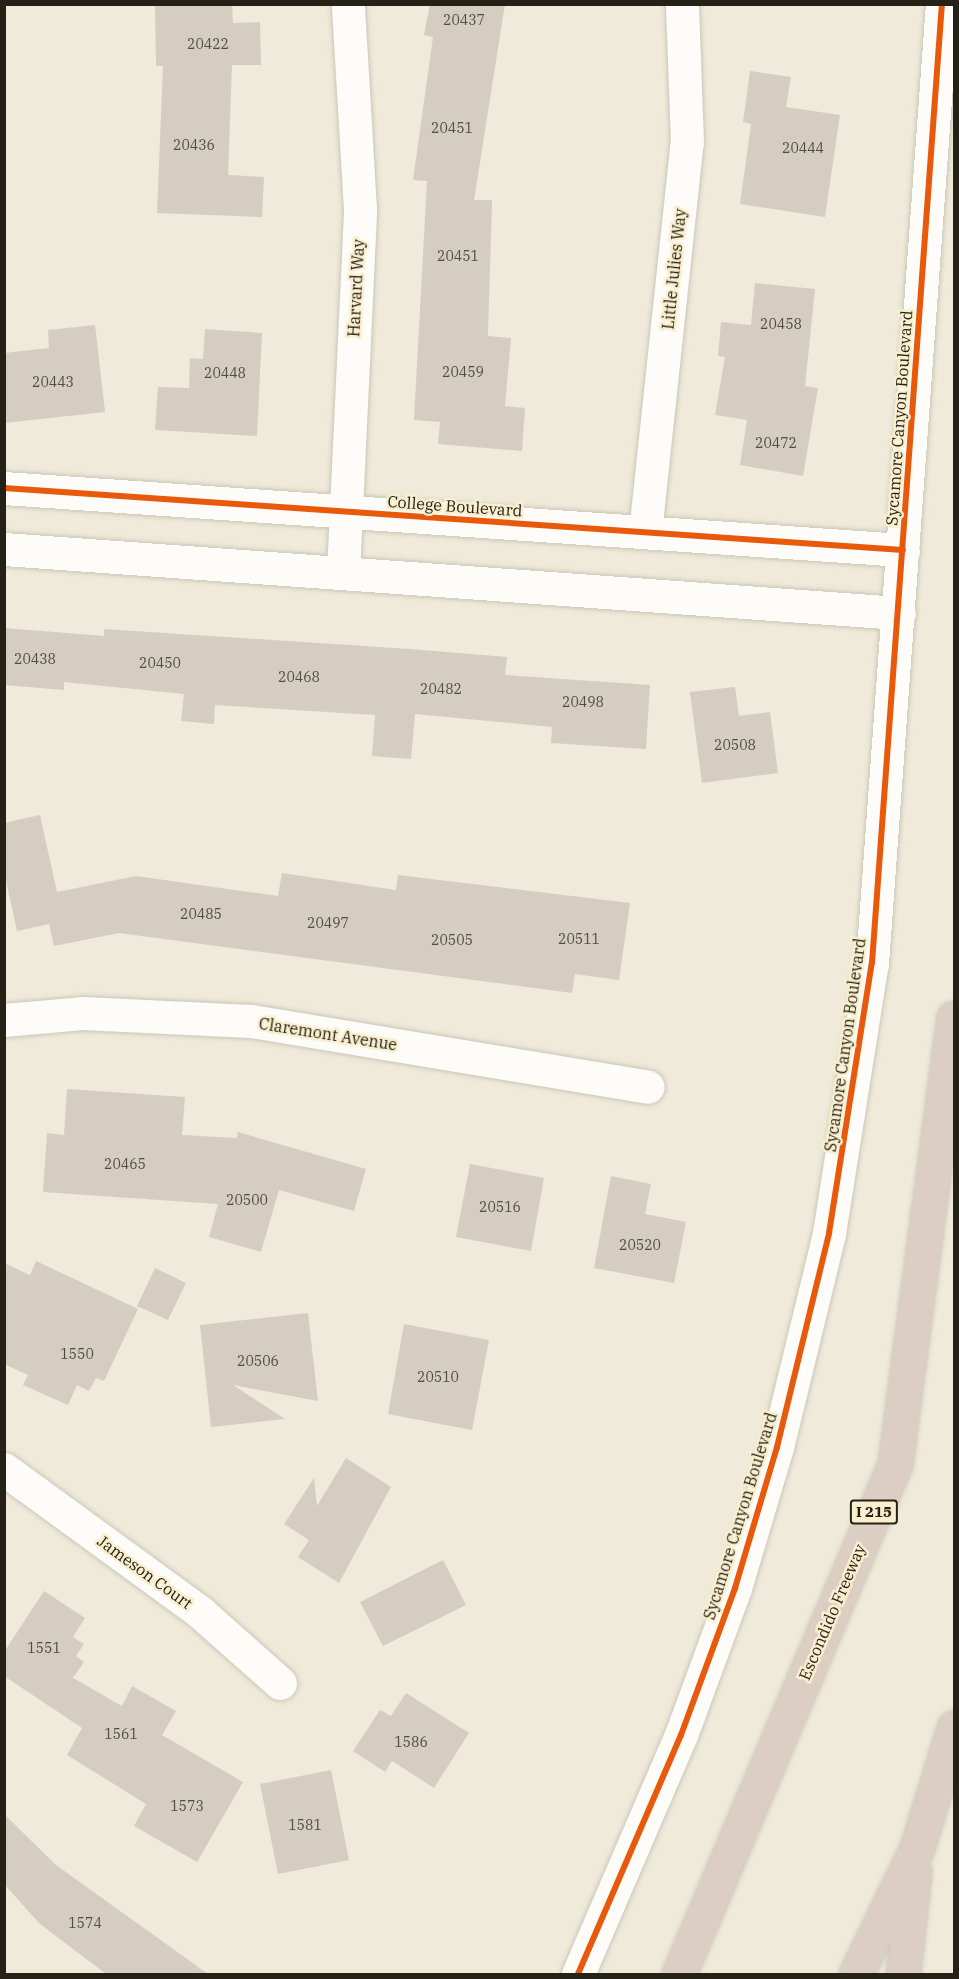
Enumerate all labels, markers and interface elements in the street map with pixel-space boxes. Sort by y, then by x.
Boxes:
house number: 20437 [443,12,485,28]
house number: 20422 [187,36,229,52]
house number: 20451 [431,120,473,136]
house number: 20436 [173,137,215,153]
house number: 20444 [782,140,824,156]
street label: Little Julies Way [658,208,690,330]
street label: Harvard Way [344,238,368,338]
house number: 20451 [437,248,479,264]
street label: Sycamore Canyon Boulevard [882,310,916,526]
house number: 20458 [760,316,802,332]
house number: 20459 [442,364,484,380]
house number: 20448 [204,365,246,381]
house number: 20443 [32,374,74,390]
house number: 20472 [755,435,797,451]
street label: College Boulevard [387,492,523,520]
house number: 20438 [14,651,56,667]
house number: 20450 [139,655,181,671]
house number: 20468 [278,669,320,685]
house number: 20482 [420,681,462,697]
house number: 20498 [562,694,604,710]
house number: 20508 [714,737,756,753]
house number: 20485 [180,906,222,922]
house number: 20497 [307,915,349,931]
house number: 20511 [558,931,600,947]
house number: 20505 [431,932,473,948]
street label: Sycamore Canyon Boulevard [820,937,870,1153]
street label: Claremont Avenue [258,1014,398,1054]
house number: 20465 [104,1156,146,1172]
house number: 20500 [226,1192,268,1208]
house number: 20516 [479,1199,521,1215]
house number: 20520 [619,1237,661,1253]
house number: 1550 [60,1346,94,1362]
house number: 20506 [237,1353,279,1369]
house number: 20510 [417,1369,459,1385]
street label: Sycamore Canyon Boulevard [699,1410,781,1622]
road number: I 215 [848,1500,900,1524]
street label: Jameson Court [94,1531,196,1613]
street label: Escondido Freeway [795,1541,869,1683]
house number: 1551 [27,1640,61,1656]
house number: 1561 [104,1726,138,1742]
house number: 1586 [394,1734,428,1750]
house number: 1573 [170,1798,204,1814]
house number: 1581 [288,1817,322,1833]
house number: 1574 [68,1915,102,1931]

